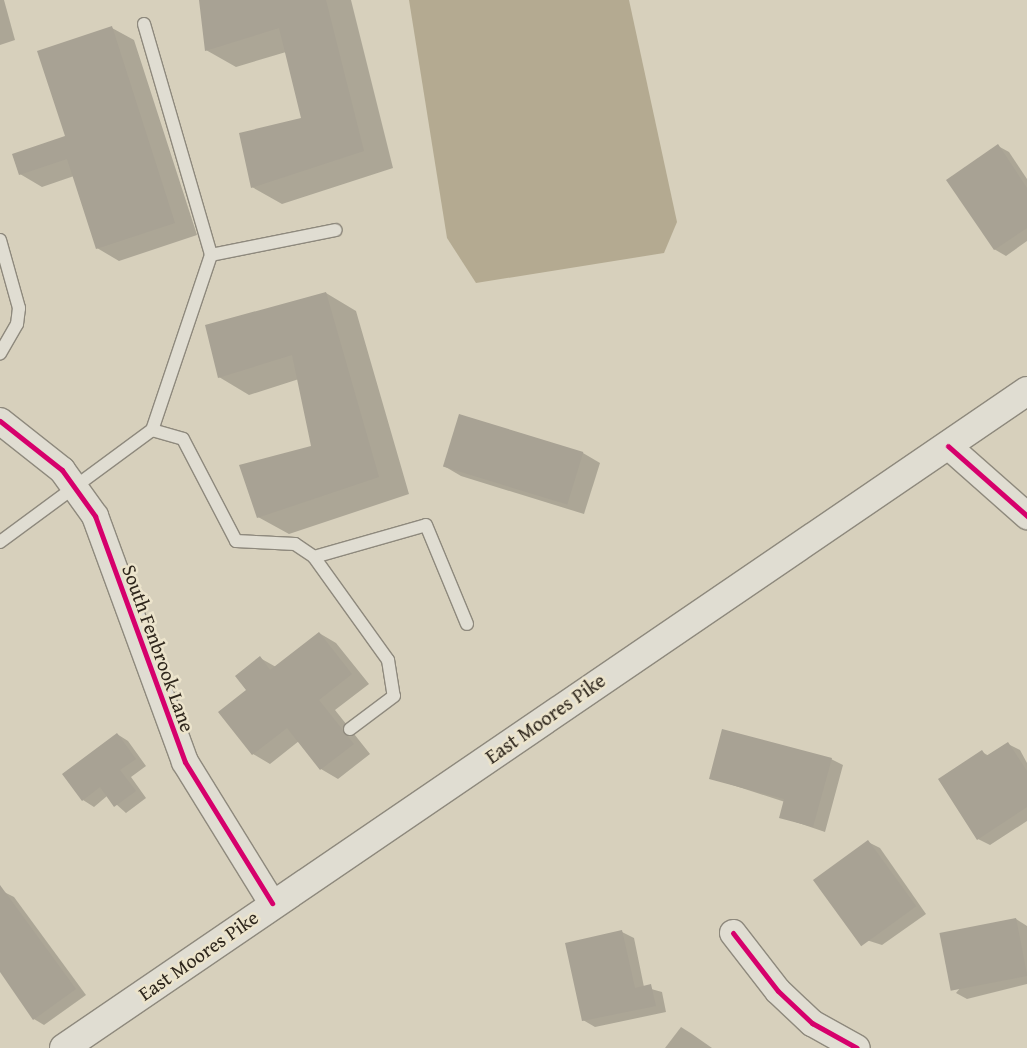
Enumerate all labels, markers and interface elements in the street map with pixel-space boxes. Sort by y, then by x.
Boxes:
street label: South Fenbrook Lane [118,561,200,735]
street label: East Moores Pike [480,668,610,768]
street label: East Moores Pike [133,905,263,1005]

